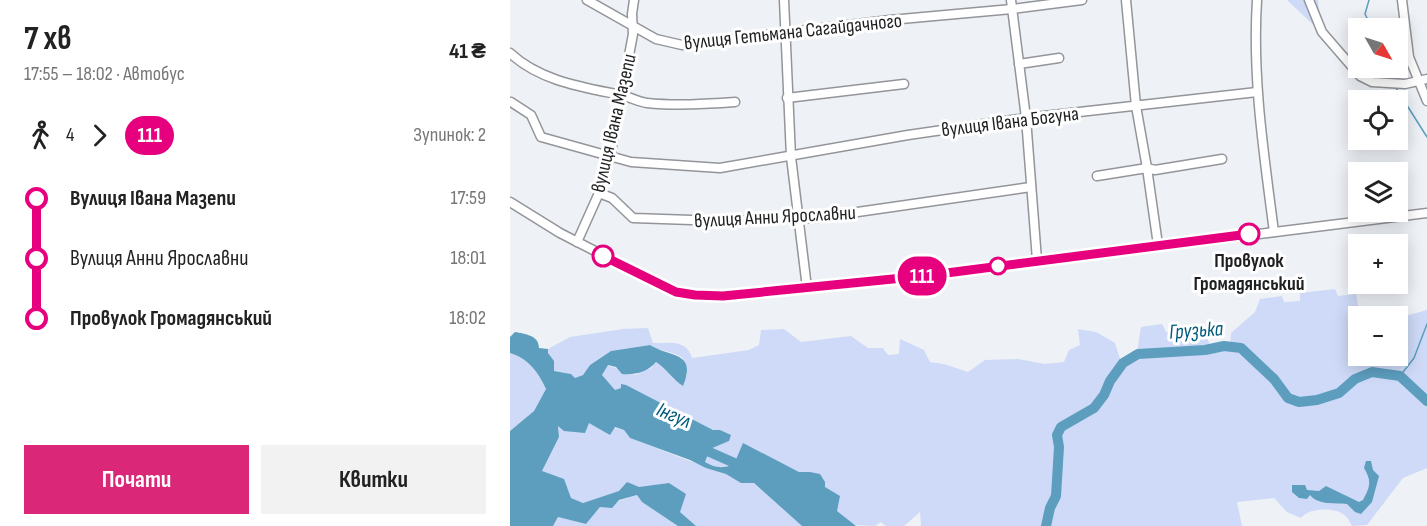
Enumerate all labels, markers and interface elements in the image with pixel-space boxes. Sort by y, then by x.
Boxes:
street label: вулиця Гетьмана Сагайдачного [683,9,903,55]
north arrow [1348,18,1408,78]
map controls [1348,18,1408,366]
text: 7 хв [24,19,72,59]
text: 41 ₴ [449,38,486,65]
street label: вулиця Івана Мазепи [586,51,642,195]
text: 17:55 – 18:02 · Автобус [24,62,185,86]
button: locate [1348,90,1408,150]
street label: вулиця Івана Богуна [940,102,1080,142]
icon: walk [24,119,57,152]
icon: forward [83,119,116,152]
text: 4 [66,123,74,147]
text: 111 [137,123,162,148]
text: Зупинок: 2 [413,123,486,147]
button: layers [1348,162,1408,222]
text: Вулиця Івана Мазепи [70,185,236,212]
text: 17:59 [451,186,486,210]
street label: вулиця Анни Ярославни [694,201,856,233]
marker: Провулок Громадянський [1238,223,1260,245]
button: + [1348,234,1408,294]
text: Вулиця Анни Ярославни [70,245,248,272]
unlabelled marker [592,245,614,267]
text: 18:01 [451,246,486,270]
place label: Провулок Громадянський [1194,249,1304,296]
line badge: 111 [888,256,956,296]
unlabelled marker [989,257,1007,275]
text: 111 [910,264,934,289]
text: Провулок Громадянський [70,305,272,332]
text: 18:02 [449,306,486,330]
button: − [1348,306,1408,366]
water label: Грузька [1168,316,1224,345]
water label: Інгул [653,397,695,434]
button: Почати [24,445,249,514]
button: Квитки [261,445,486,514]

